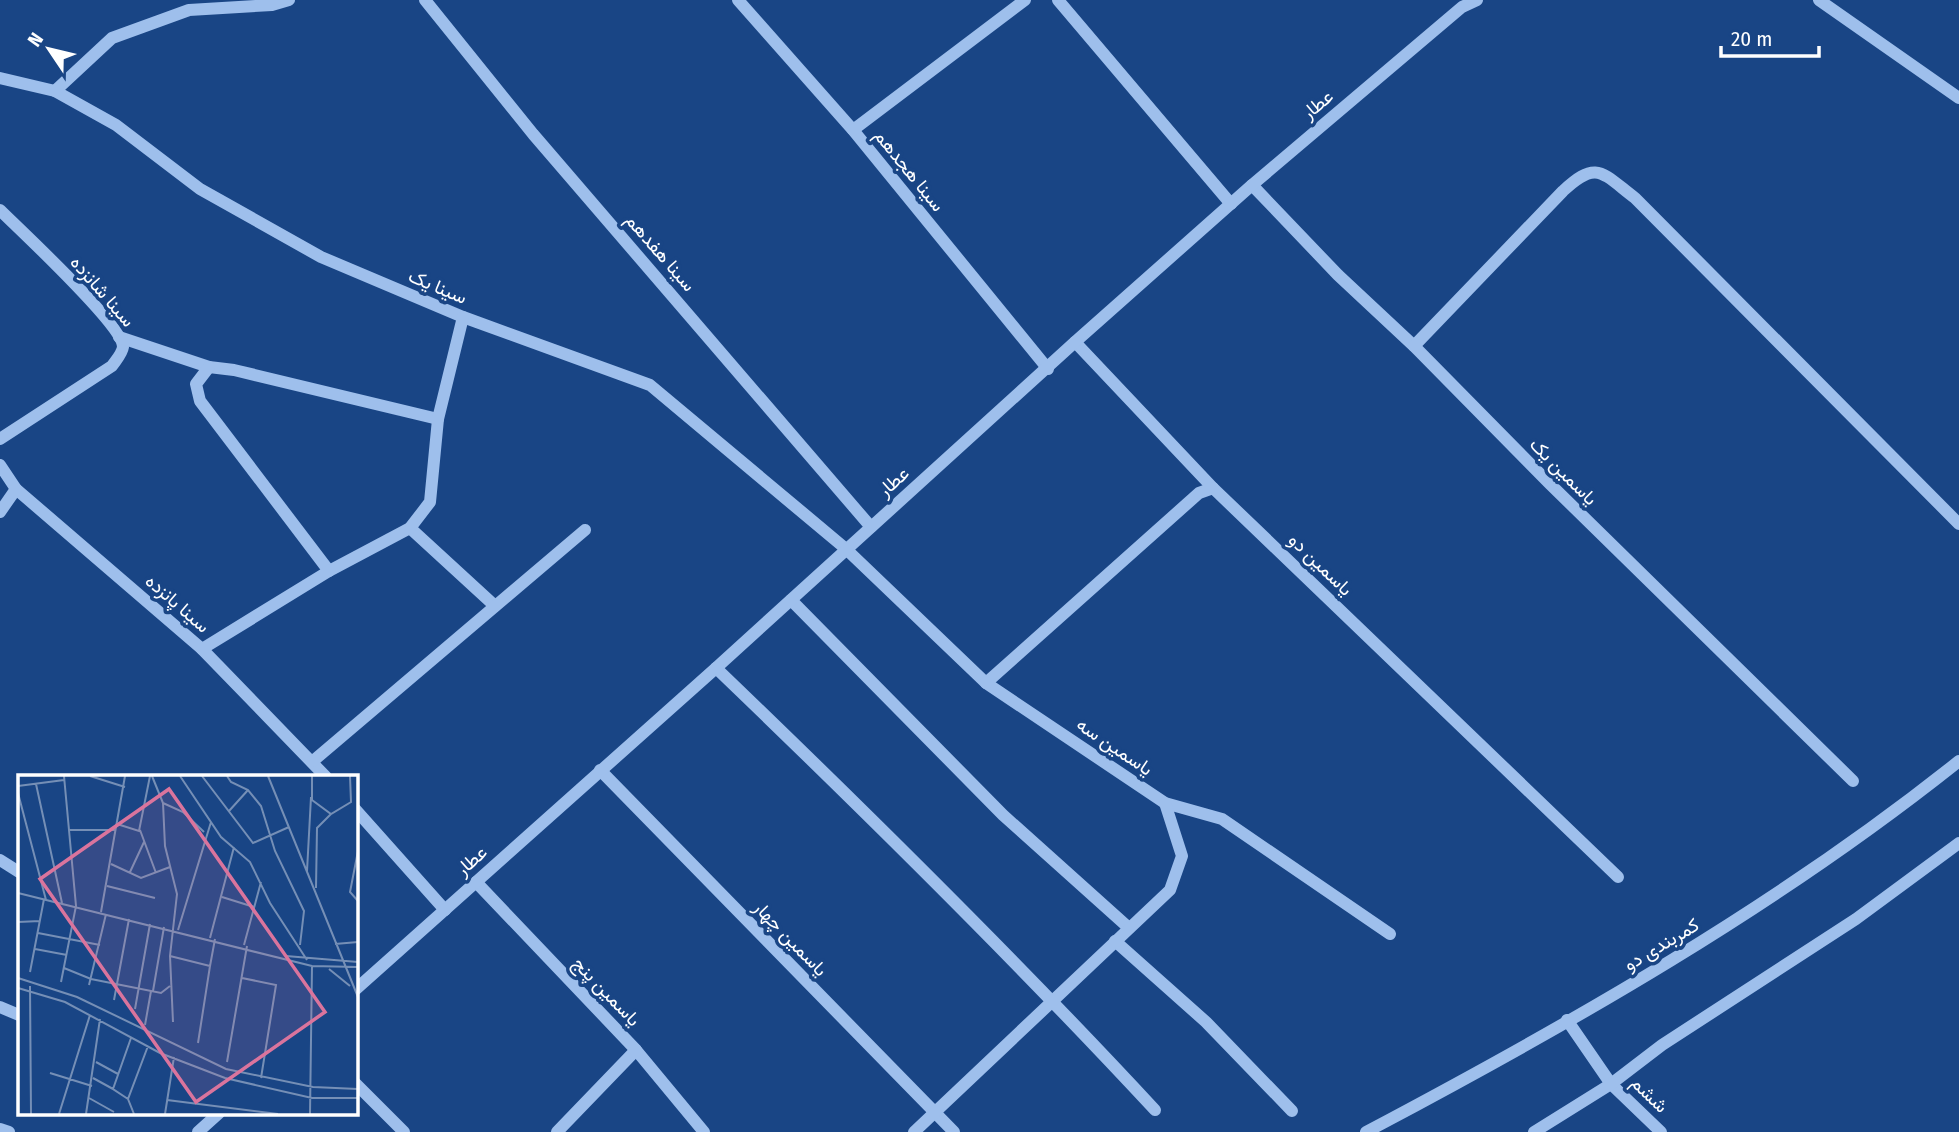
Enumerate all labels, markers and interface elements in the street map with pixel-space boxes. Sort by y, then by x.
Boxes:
north arrow [14,14,84,84]
scale bar [1721,14,1819,58]
text: 20 m [1731,26,1772,52]
text: N [23,28,48,51]
street label: عطار [1296,85,1338,125]
street label: سینا هجدهم [869,125,950,217]
street label: سینا هفدهم [620,209,701,297]
street label: سینا شانزده [65,251,140,332]
street label: سینا یک [405,264,471,309]
street label: یاسمین یک [1525,433,1602,510]
street label: عطار [872,461,914,502]
street label: یاسمین دو [1284,528,1357,600]
street label: سینا پانزده [139,569,215,639]
street label: یاسمین سه [1072,712,1157,780]
inset map [18,775,357,1114]
street label: عطار [450,840,492,881]
street label: یاسمین چهار [747,895,832,982]
street label: کمربندی دو [1619,913,1703,976]
street label: یاسمین پنج [566,952,645,1032]
street label: ششم [1625,1071,1673,1118]

